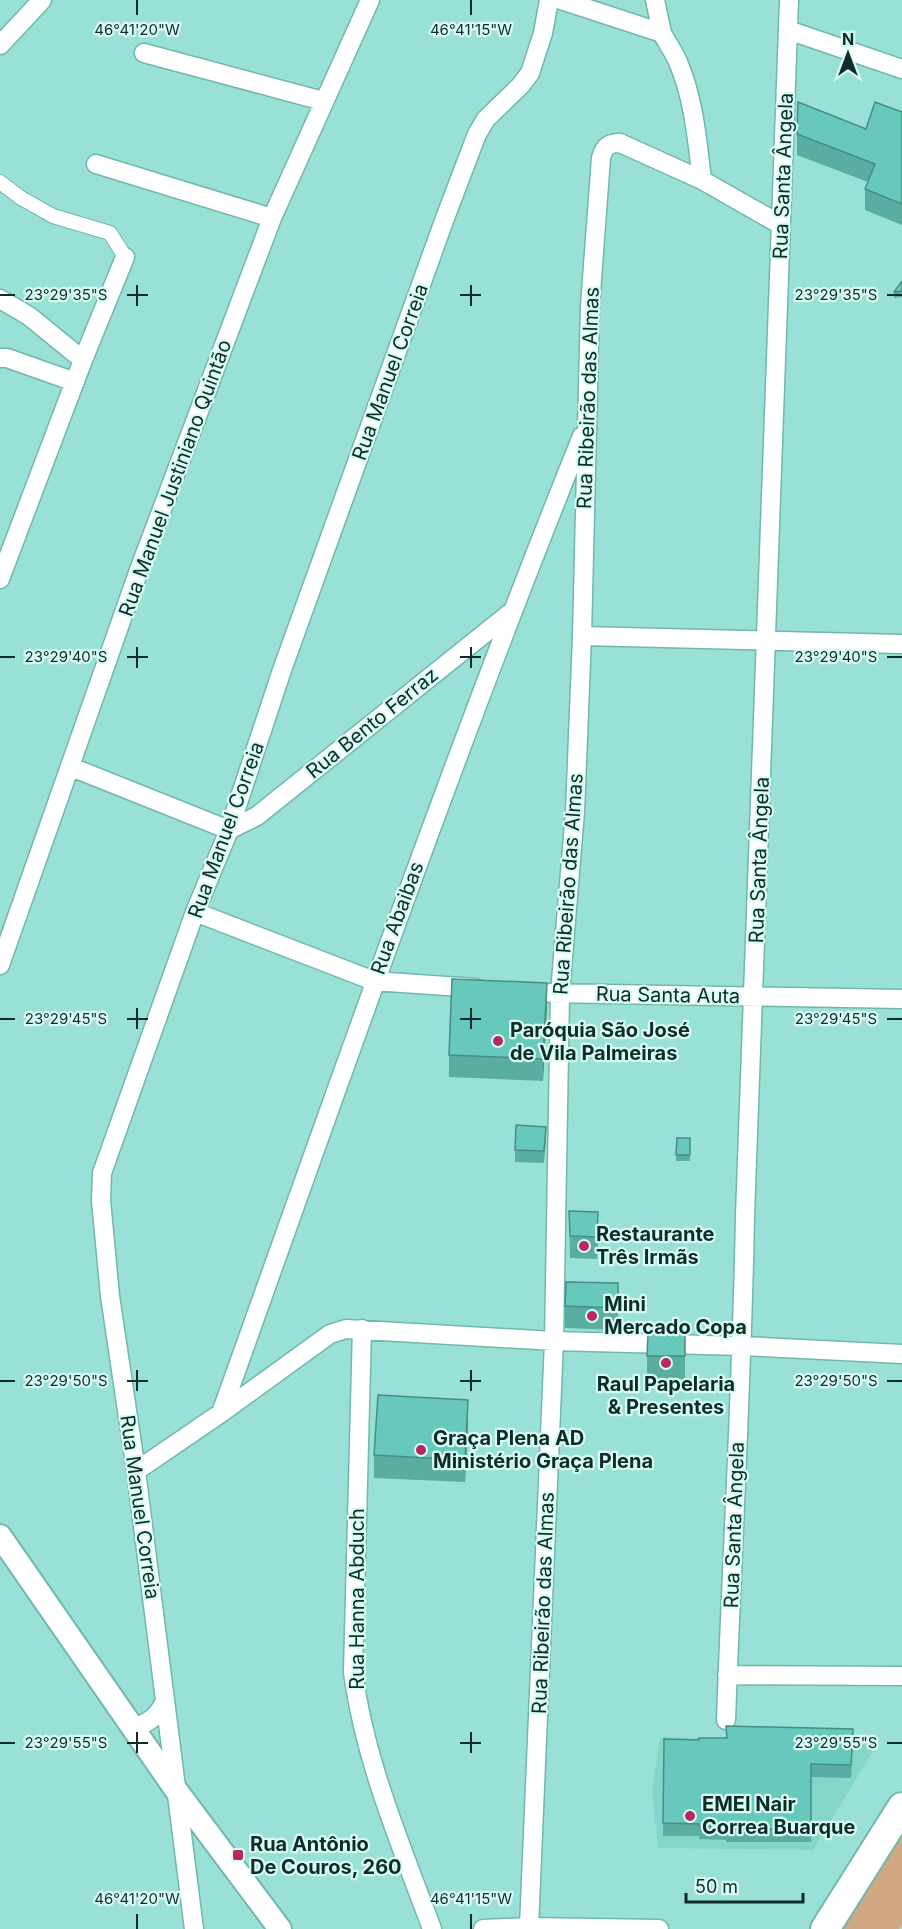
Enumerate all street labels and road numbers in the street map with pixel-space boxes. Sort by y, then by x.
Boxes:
street label: Rua Santa Ângela [768,92,798,260]
street label: Rua Manuel Correia [347,281,433,463]
street label: Rua Ribeirão das Almas [572,287,604,509]
street label: Rua Manuel Justiniano Quintão [114,336,236,620]
street label: Rua Bento Ferraz [301,663,443,783]
street label: Rua Manuel Correia [183,739,269,921]
street label: Rua Ribeirão das Almas [548,772,588,996]
street label: Rua Santa Ângela [744,776,774,944]
street label: Rua Abaibas [366,858,428,978]
street label: Rua Santa Auta [596,982,740,1008]
street label: Rua Manuel Correia [115,1413,165,1601]
street label: Rua Santa Ângela [719,1441,749,1609]
street label: Rua Ribeirão das Almas [527,1492,559,1714]
street label: Rua Hanna Abduch [345,1508,369,1690]

